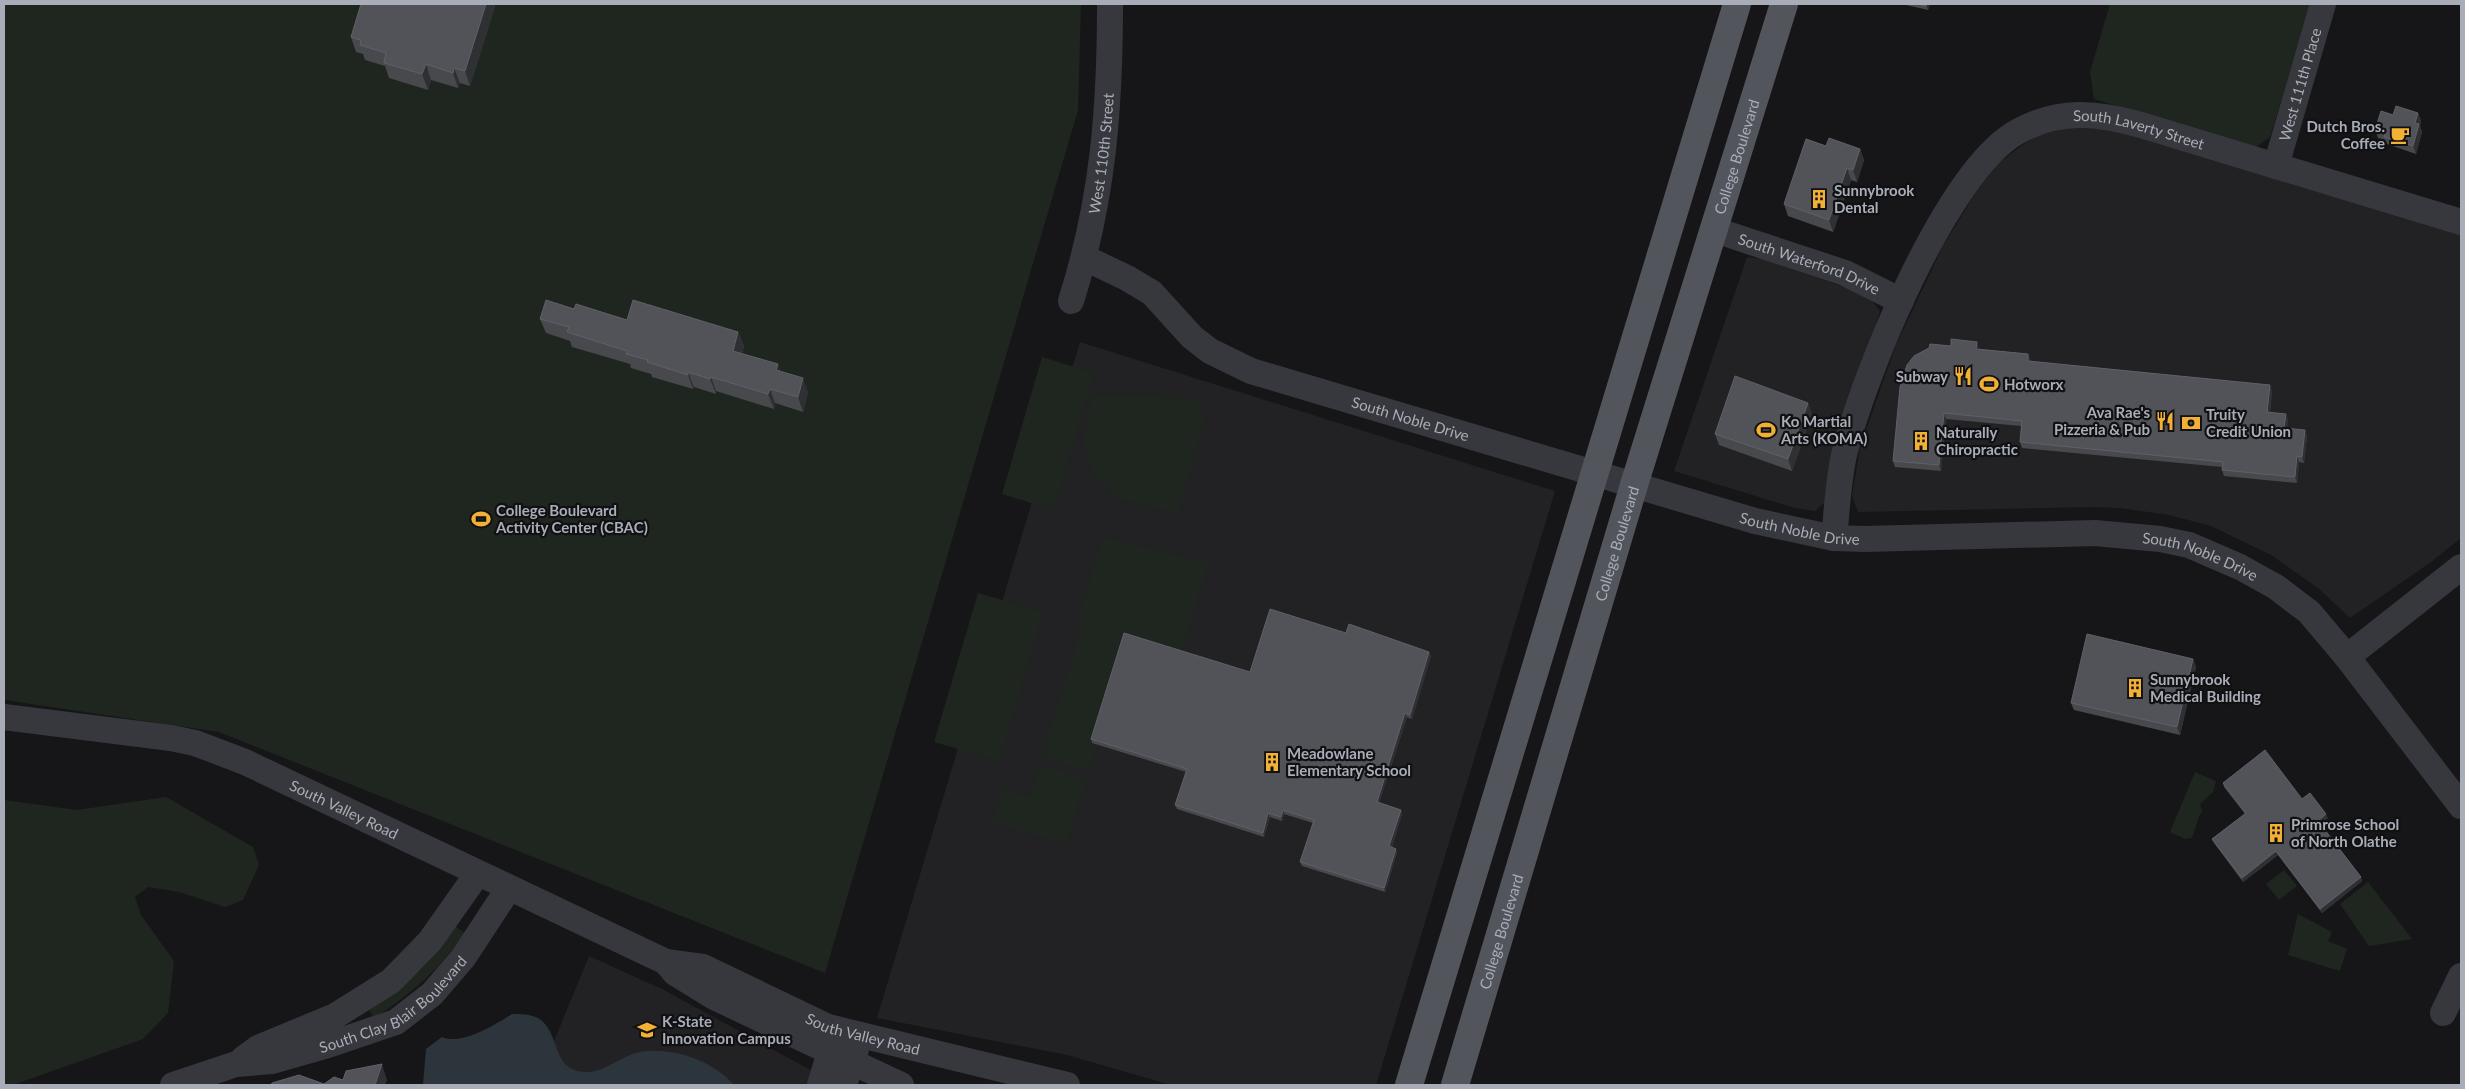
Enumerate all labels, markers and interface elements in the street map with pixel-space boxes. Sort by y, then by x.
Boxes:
street label: West 111th Place [2275,26,2325,143]
street label: West 110th Street [1084,92,1117,215]
street label: College Boulevard [1710,97,1763,216]
street label: South Laverty Street [2073,106,2207,153]
place label: Dutch Bros. Coffee [2306,117,2385,152]
cafe icon: Dutch Bros. Coffee [2389,124,2411,146]
place label: Sunnybrook Dental [1834,181,1915,216]
building icon: Sunnybrook Dental [1808,188,1830,210]
street label: South Waterford Drive [1736,229,1883,298]
restaurant icon: Subway [1952,365,1974,387]
place label: Subway [1896,367,1948,385]
sports icon: Hotworx [1978,373,2000,395]
place label: Hotworx [2004,375,2063,393]
street label: South Noble Drive [1350,392,1472,445]
place label: Ava Rae's Pizzeria & Pub [2054,403,2150,438]
place label: Truity Credit Union [2206,405,2291,440]
restaurant icon: Ava Rae's Pizzeria & Pub [2154,410,2176,432]
place label: Ko Martial Arts (KOMA) [1780,412,1868,447]
bank icon: Truity Credit Union [2180,412,2202,434]
sports icon: Ko Martial Arts (KOMA) [1755,419,1777,441]
place label: Naturally Chiropractic [1936,423,2018,458]
building icon: Naturally Chiropractic [1910,430,1932,452]
street label: College Boulevard [1591,484,1642,603]
place label: College Boulevard Activity Center (CBAC) [495,501,648,536]
sports icon: College Boulevard Activity Center (CBAC) [470,508,492,530]
street label: South Noble Drive [1738,508,1860,548]
street label: South Noble Drive [2142,528,2261,584]
place label: Sunnybrook Medical Building [2150,670,2261,705]
building icon: Sunnybrook Medical Building [2124,677,2146,699]
place label: Meadowlane Elementary School [1287,744,1411,779]
building icon: Meadowlane Elementary School [1261,751,1283,773]
street label: South Valley Road [287,776,401,843]
place label: Primrose School of North Olathe [2291,815,2399,850]
building icon: Primrose School of North Olathe [2265,822,2287,844]
street label: College Boulevard [1475,872,1526,991]
street label: South Clay Blair Boulevard [317,952,470,1056]
street label: South Valley Road [803,1009,922,1058]
place label: K-State Innovation Campus [662,1012,791,1047]
school or university icon: K-State Innovation Campus [636,1019,658,1041]

